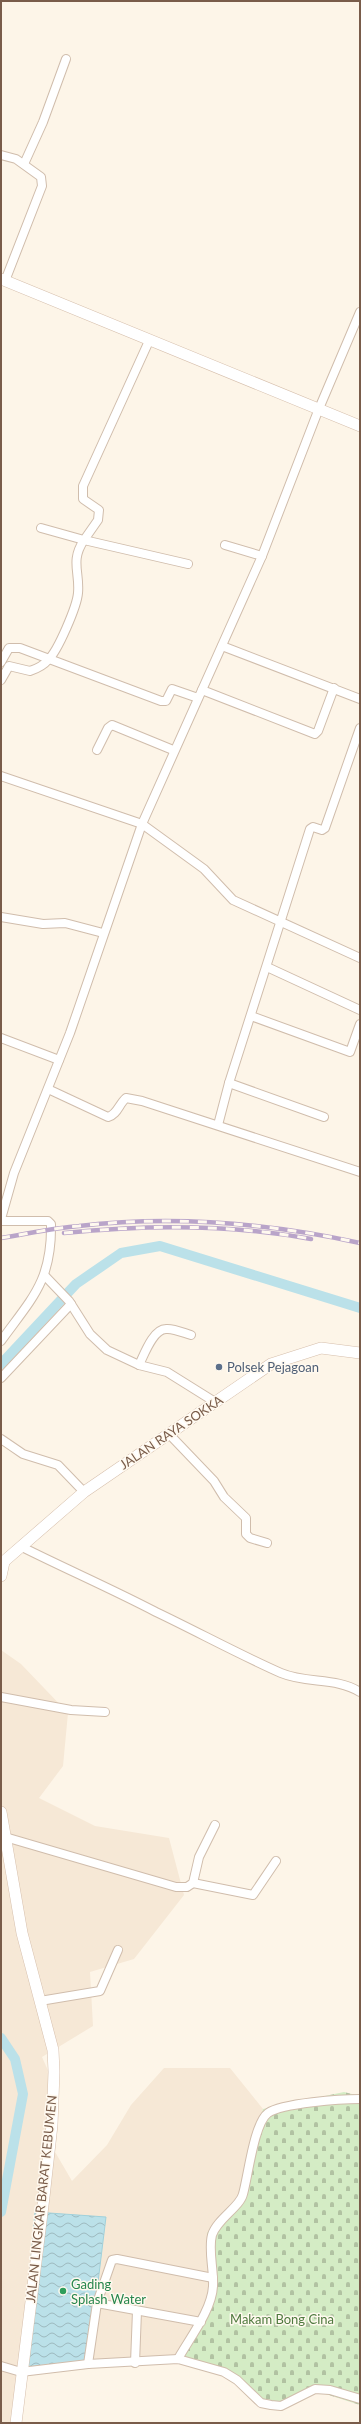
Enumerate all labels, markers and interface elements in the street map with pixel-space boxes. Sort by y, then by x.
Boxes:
place label: Polsek Pejagoan [227,1359,319,1375]
marker: Polsek Pejagoan [214,1362,224,1372]
street label: JALAN RAYA SOKKA [116,1391,226,1473]
street label: JALAN LINGKAR BARAT KEBUMEN [22,2094,60,2304]
place label: Gading Splash Water [71,2276,146,2307]
marker: Gading Splash Water [58,2286,68,2296]
park label: Makam Bong Cina [230,2311,334,2327]

